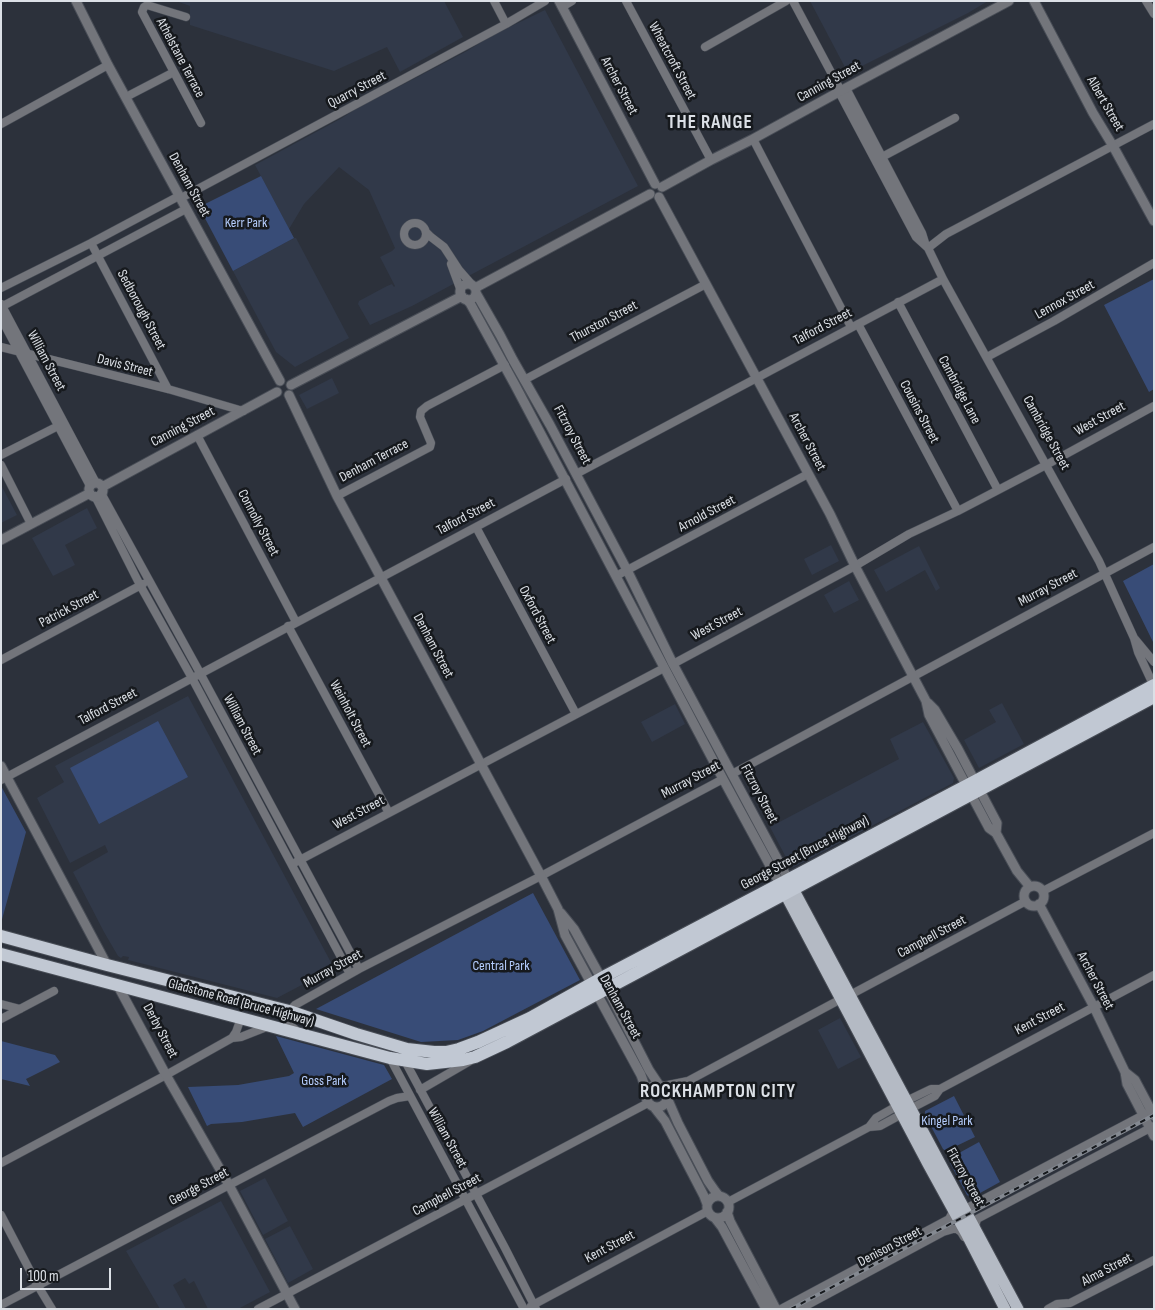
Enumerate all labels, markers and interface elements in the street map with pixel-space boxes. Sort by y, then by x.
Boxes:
street label: Athelstane Terrace [152,15,208,101]
street label: Wheatcroft Street [645,19,699,103]
street label: Archer Street [597,54,641,118]
street label: Canning Street [794,58,864,106]
street label: Quarry Street [325,68,389,112]
street label: Albert Street [1083,74,1127,134]
district label: THE RANGE [666,112,754,134]
street label: Denham Street [165,150,213,220]
park label: Kerr Park [225,215,267,231]
street label: Sedborough Street [113,267,169,353]
street label: Lennox Street [1032,277,1098,323]
street label: Thurston Street [567,297,641,347]
street label: Talford Street [791,305,855,349]
street label: William Street [23,328,69,394]
street label: Davis Street [95,351,155,381]
street label: Cambridge Lane [934,353,984,427]
street label: Cousins Street [895,378,943,446]
street label: Cambridge Street [1019,393,1073,473]
street label: West Street [1072,398,1128,440]
street label: Canning Street [148,403,218,451]
street label: Fitzroy Street [550,403,594,467]
street label: Archer Street [785,410,829,474]
street label: Denham Terrace [337,436,411,486]
street label: Connolly Street [234,487,282,559]
street label: Arnold Street [676,492,738,536]
street label: Talford Street [434,495,498,539]
street label: Murray Street [1016,565,1080,611]
street label: Oxford Street [515,583,559,647]
street label: Patrick Street [36,586,102,632]
street label: West Street [689,604,745,644]
street label: Denham Street [409,611,457,681]
street label: Weinholt Street [325,678,375,750]
street label: Talford Street [76,685,140,729]
street label: William Street [219,692,265,758]
street label: Murray Street [659,757,723,803]
street label: Fitzroy Street [737,762,781,826]
street label: West Street [331,793,387,833]
street label: George Street (Bruce Highway) [738,812,872,894]
street label: Campbell Street [895,912,969,962]
street label: Murray Street [301,946,365,992]
street label: Archer Street [1073,949,1117,1013]
park label: Central Park [472,958,530,974]
street label: Denham Street [596,972,644,1042]
street label: Gladstone Road (Bruce Highway) [166,975,316,1031]
street label: Kent Street [1012,999,1068,1039]
street label: Derby Street [139,1001,181,1061]
park label: Goss Park [301,1073,347,1089]
district label: ROCKHAMPTON CITY [638,1081,798,1103]
street label: William Street [424,1105,470,1171]
park label: Kingel Park [921,1113,973,1129]
street label: Fitzroy Street [942,1145,988,1209]
street label: George Street [166,1164,232,1210]
street label: Campbell Street [410,1170,484,1220]
street label: Denison Street [855,1223,925,1271]
street label: Kent Street [582,1227,638,1267]
street label: Alma Street [1079,1250,1135,1290]
scale bar [22,1258,114,1290]
text: 100 m [28,1267,59,1286]

